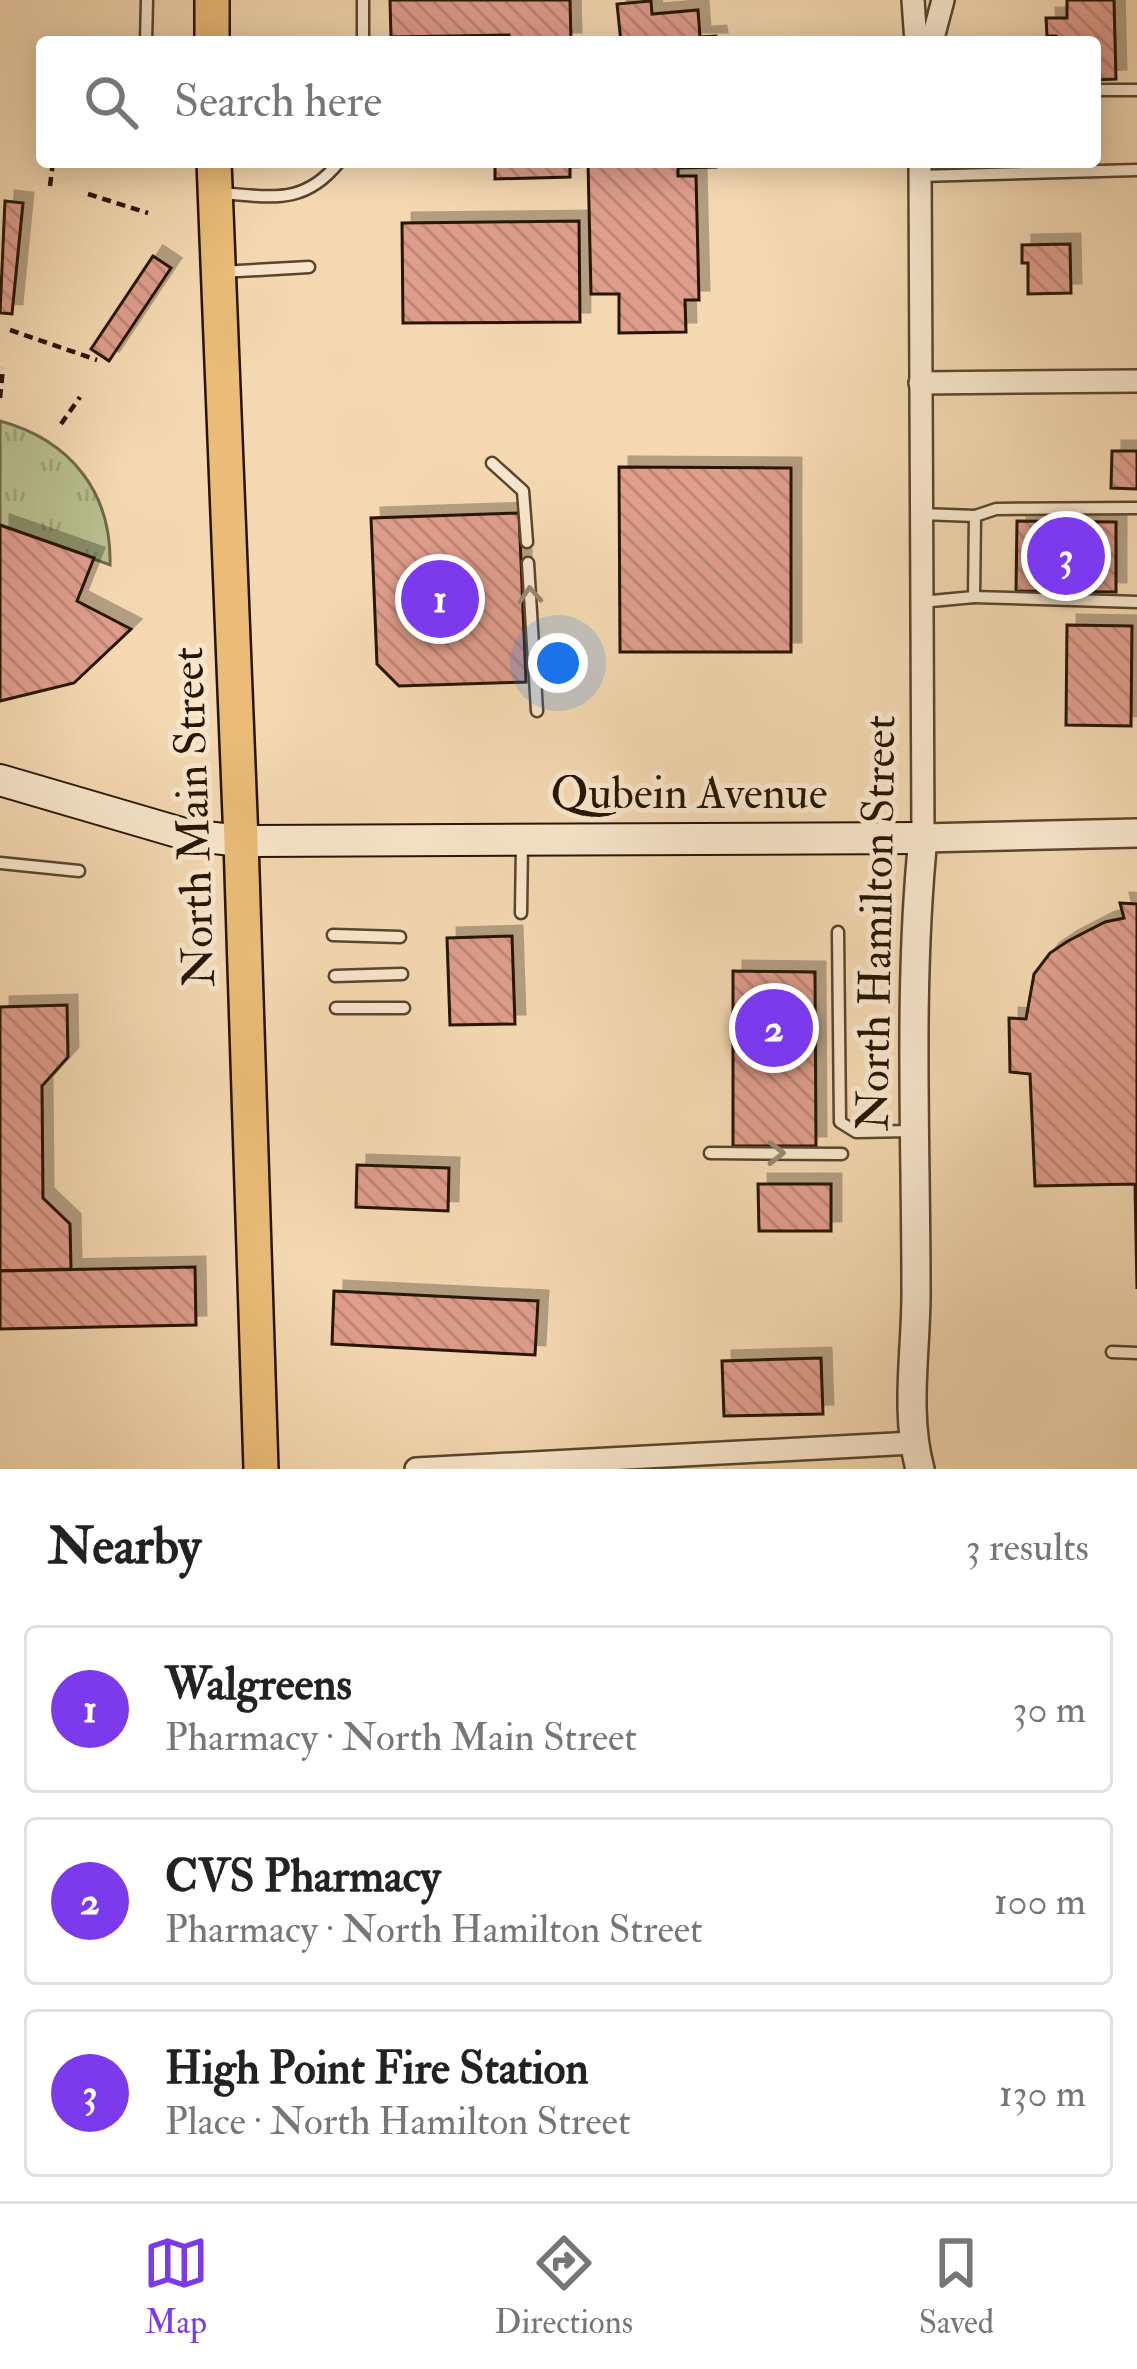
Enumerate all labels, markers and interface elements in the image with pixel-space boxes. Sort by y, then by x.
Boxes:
search box [36,36,1101,168]
icon: search [78,69,144,135]
text: Search here [174,74,382,130]
pin: 3 [1027,511,1105,601]
pin: 1 [401,554,479,644]
one-way arrow [517,585,543,604]
your location [528,633,588,693]
street label: North Main Street [160,646,228,988]
street label: North Hamilton Street [845,715,909,1131]
street label: Qubein Avenue [551,766,827,822]
pin: 2 [735,983,813,1073]
one-way arrow [767,1140,786,1166]
text: Nearby [48,1515,201,1579]
text: 3 results [966,1523,1089,1572]
text: Walgreens [165,1657,352,1713]
text: 1 [83,1685,97,1734]
text: 30 m [1013,1685,1086,1734]
text: Pharmacy · North Main Street [165,1713,637,1762]
text: CVS Pharmacy [165,1849,441,1905]
text: 2 [80,1877,100,1926]
text: 100 m [994,1877,1086,1926]
text: Pharmacy · North Hamilton Street [165,1905,703,1954]
text: High Point Fire Station [165,2041,589,2097]
text: 3 [83,2069,97,2118]
text: 130 m [999,2069,1086,2118]
text: Place · North Hamilton Street [165,2097,631,2146]
tab: Map [143,2230,209,2343]
tab: Directions [495,2230,633,2343]
tab: Saved [919,2230,994,2343]

